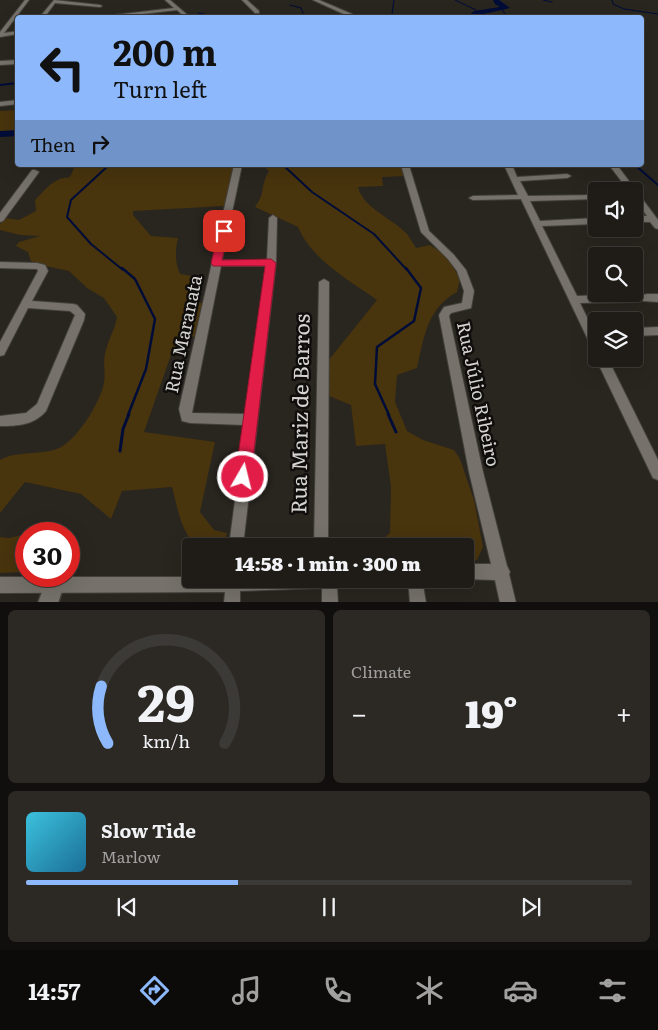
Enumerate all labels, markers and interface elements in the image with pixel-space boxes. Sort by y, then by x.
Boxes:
text: 200 m [113,25,217,77]
icon: left [30,35,95,100]
text: Turn left [113,72,207,105]
text: Then [30,130,76,158]
icon: right [86,130,114,158]
map controls [588,182,643,367]
button: sound [588,182,643,237]
pin [203,210,245,252]
icon: arrive [210,217,238,245]
button: search [588,247,643,302]
street label: Rua Maranata [157,272,208,395]
button: layers [588,312,643,367]
street label: Rua Mariz de Barros [281,314,316,514]
street label: Rua Júlio Ribeiro [451,319,508,469]
position arrow [216,450,268,502]
speed limit sign: 30 [15,522,80,587]
text: 14:58 · 1 min · 300 m [235,549,421,577]
text: Climate [351,659,411,683]
text: 29 [138,661,195,738]
text: 19° [465,683,518,740]
text: − [351,691,367,733]
text: + [616,691,632,733]
text: km/h [143,727,190,754]
text: Slow Tide [101,816,196,844]
text: Marlow [101,844,161,868]
icon: previous [113,893,141,921]
icon: pause [315,893,343,921]
icon: next [517,893,545,921]
icon: directions [137,973,172,1008]
icon: music [229,973,264,1008]
icon: phone [320,973,355,1008]
icon: climate [412,973,447,1008]
icon: car [503,973,538,1008]
icon: filters [595,973,630,1008]
text: 14:57 [28,974,81,1007]

